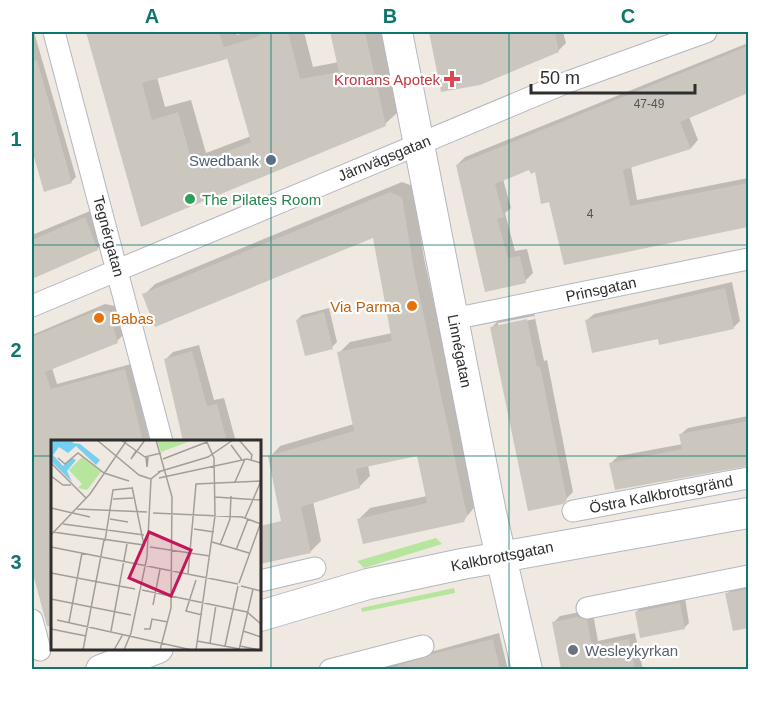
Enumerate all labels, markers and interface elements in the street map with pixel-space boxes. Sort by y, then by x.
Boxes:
text: A [145,5,159,27]
text: B [383,5,397,27]
text: C [621,5,635,27]
scale bar [531,57,694,95]
text: 50 m [540,68,580,88]
place label: Kronans Apotek [334,71,440,88]
marker: Kronans Apotek [445,72,459,86]
house number: 47-49 [634,97,665,111]
text: 1 [10,128,22,150]
street label: Järnvägsgatan [335,132,433,184]
place label: Swedbank [189,152,259,169]
marker: Swedbank [264,153,278,167]
place label: The Pilates Room [202,191,321,208]
marker: The Pilates Room [183,192,197,206]
street label: Tegnérgatan [90,194,128,278]
house number: 4 [587,207,594,221]
street label: Prinsgatan [564,273,638,305]
place label: Via Parma [330,298,401,315]
marker: Via Parma [405,299,419,313]
place label: Babas [111,310,154,327]
marker: Babas [92,311,106,325]
street label: Linnégatan [445,313,475,389]
text: 2 [10,339,22,361]
inset map [51,440,261,650]
street label: Östra Kalkbrottsgränd [588,472,734,516]
street label: Kalkbrottsgatan [449,538,555,574]
text: 3 [10,551,22,573]
place label: Wesleykyrkan [585,642,678,659]
marker: Wesleykyrkan [566,643,580,657]

